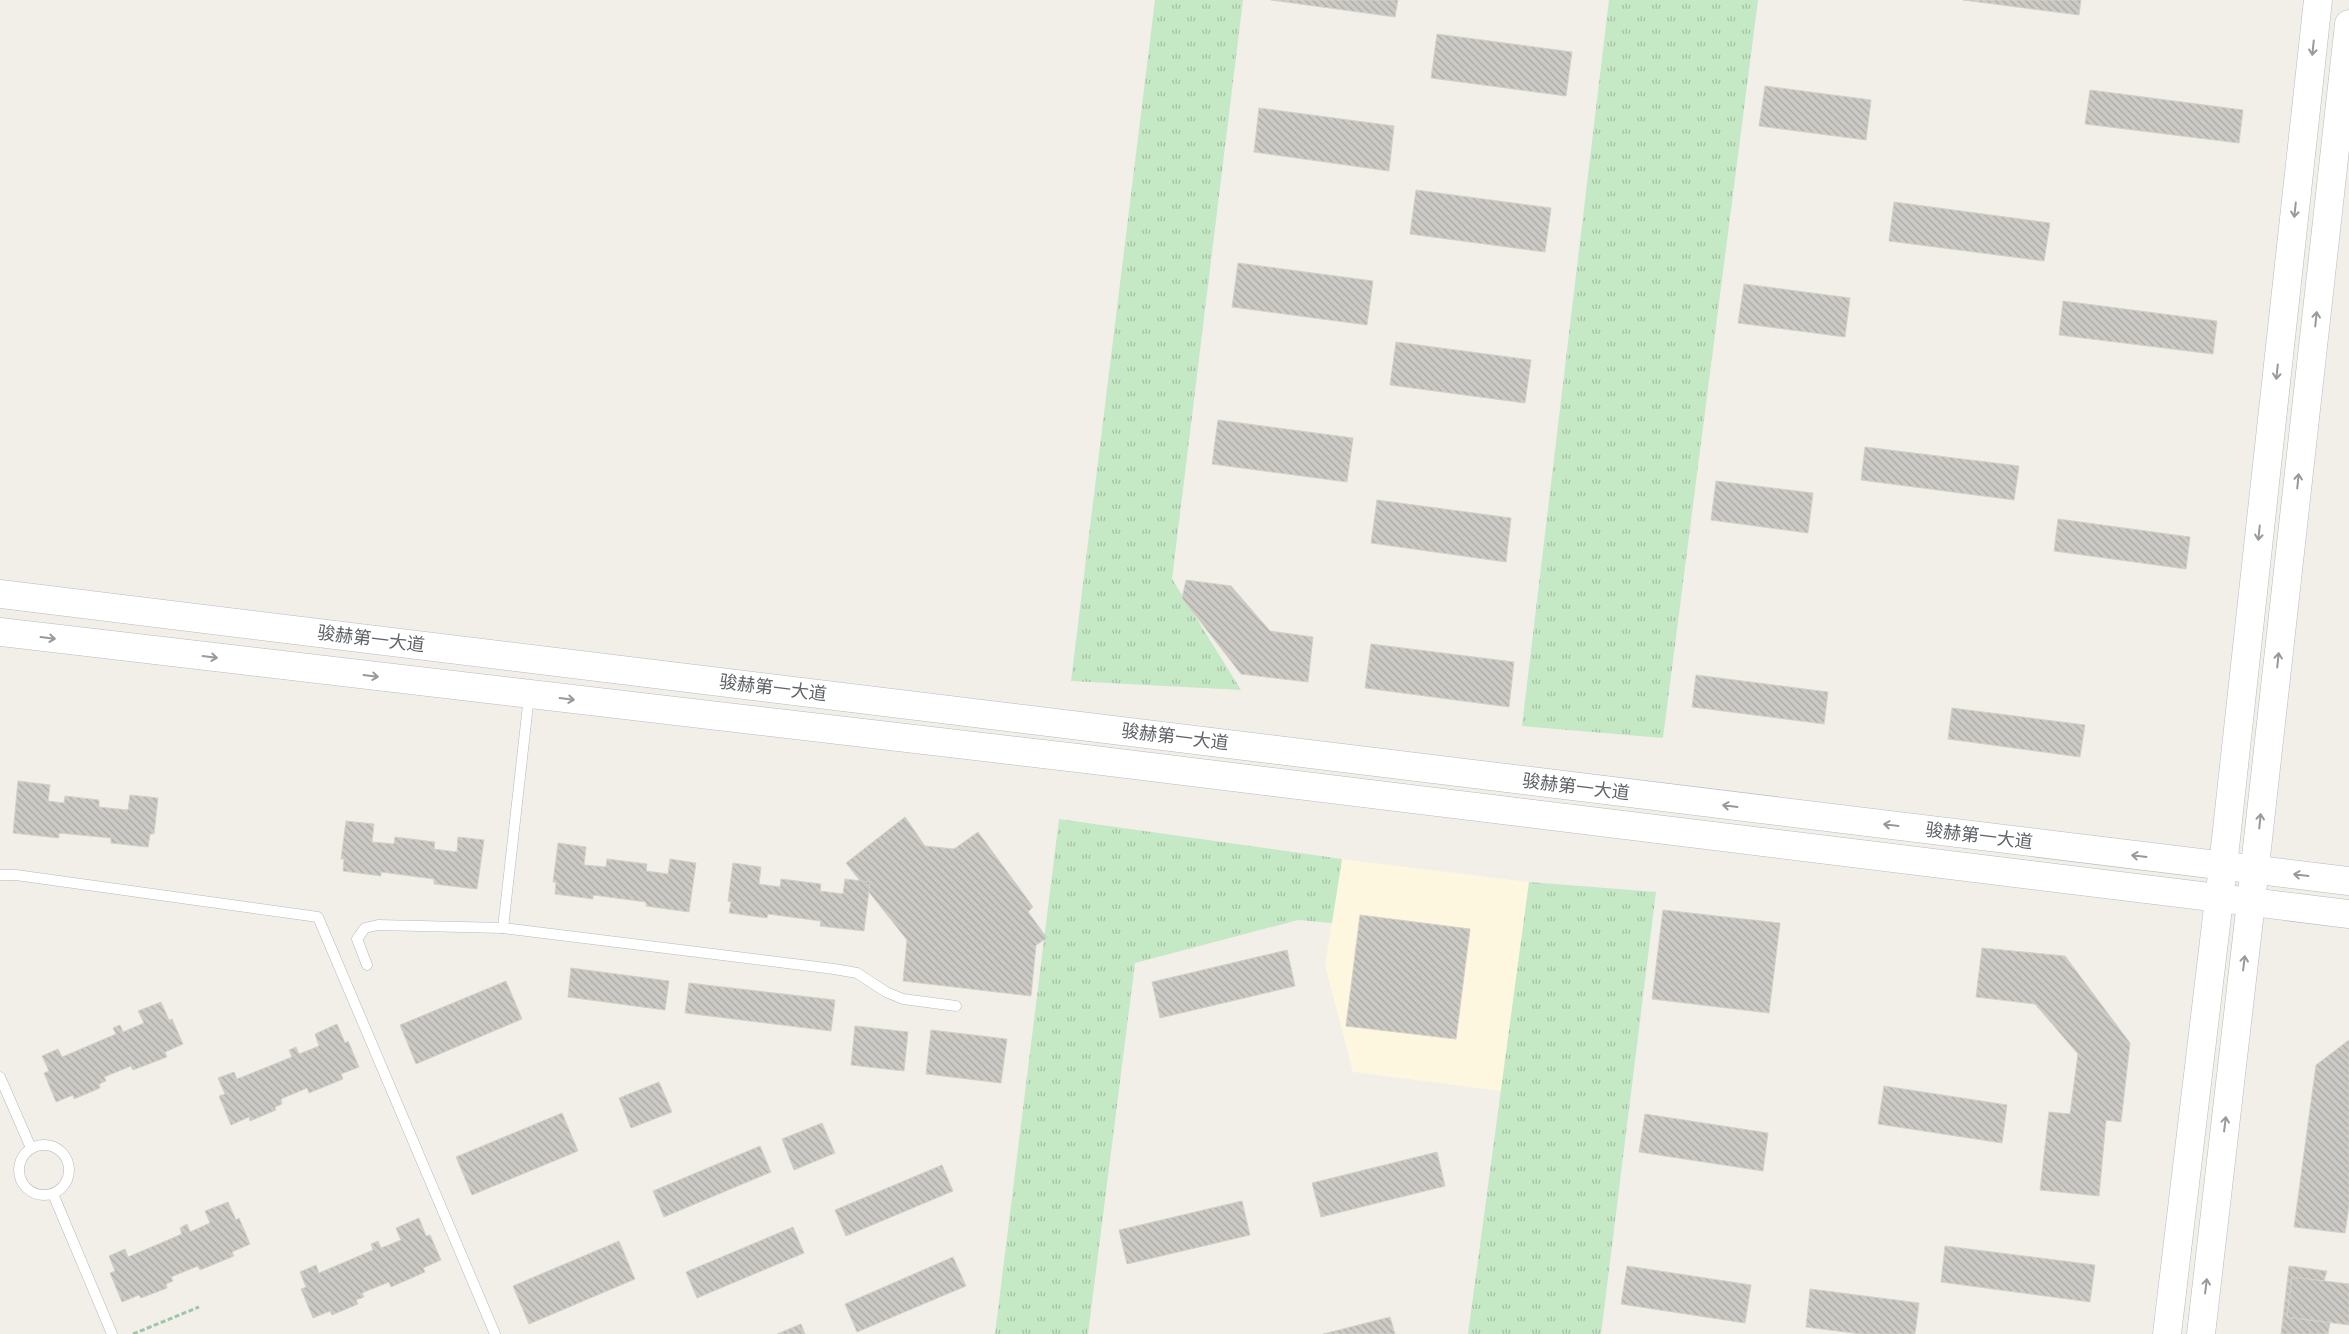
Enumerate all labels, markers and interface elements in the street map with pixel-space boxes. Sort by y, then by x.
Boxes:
one-way arrow [2308,40,2318,56]
one-way arrow [2290,202,2300,218]
one-way arrow [2311,312,2321,328]
one-way arrow [2272,363,2282,379]
one-way arrow [2293,473,2303,489]
one-way arrow [2254,525,2264,541]
street label: 骏赫第一大道 [316,622,426,658]
one-way arrow [40,633,56,643]
one-way arrow [201,652,217,662]
one-way arrow [2273,652,2283,668]
one-way arrow [363,671,379,681]
street label: 骏赫第一大道 [718,671,828,707]
one-way arrow [559,694,575,704]
street label: 骏赫第一大道 [1120,720,1230,756]
street label: 骏赫第一大道 [1521,770,1631,806]
one-way arrow [1722,801,1738,811]
one-way arrow [2255,814,2265,830]
street label: 骏赫第一大道 [1924,819,2034,855]
one-way arrow [1883,820,1899,830]
one-way arrow [2132,851,2148,861]
one-way arrow [2293,870,2309,880]
one-way arrow [2239,955,2249,971]
one-way arrow [2220,1116,2230,1132]
one-way arrow [2201,1278,2211,1294]

